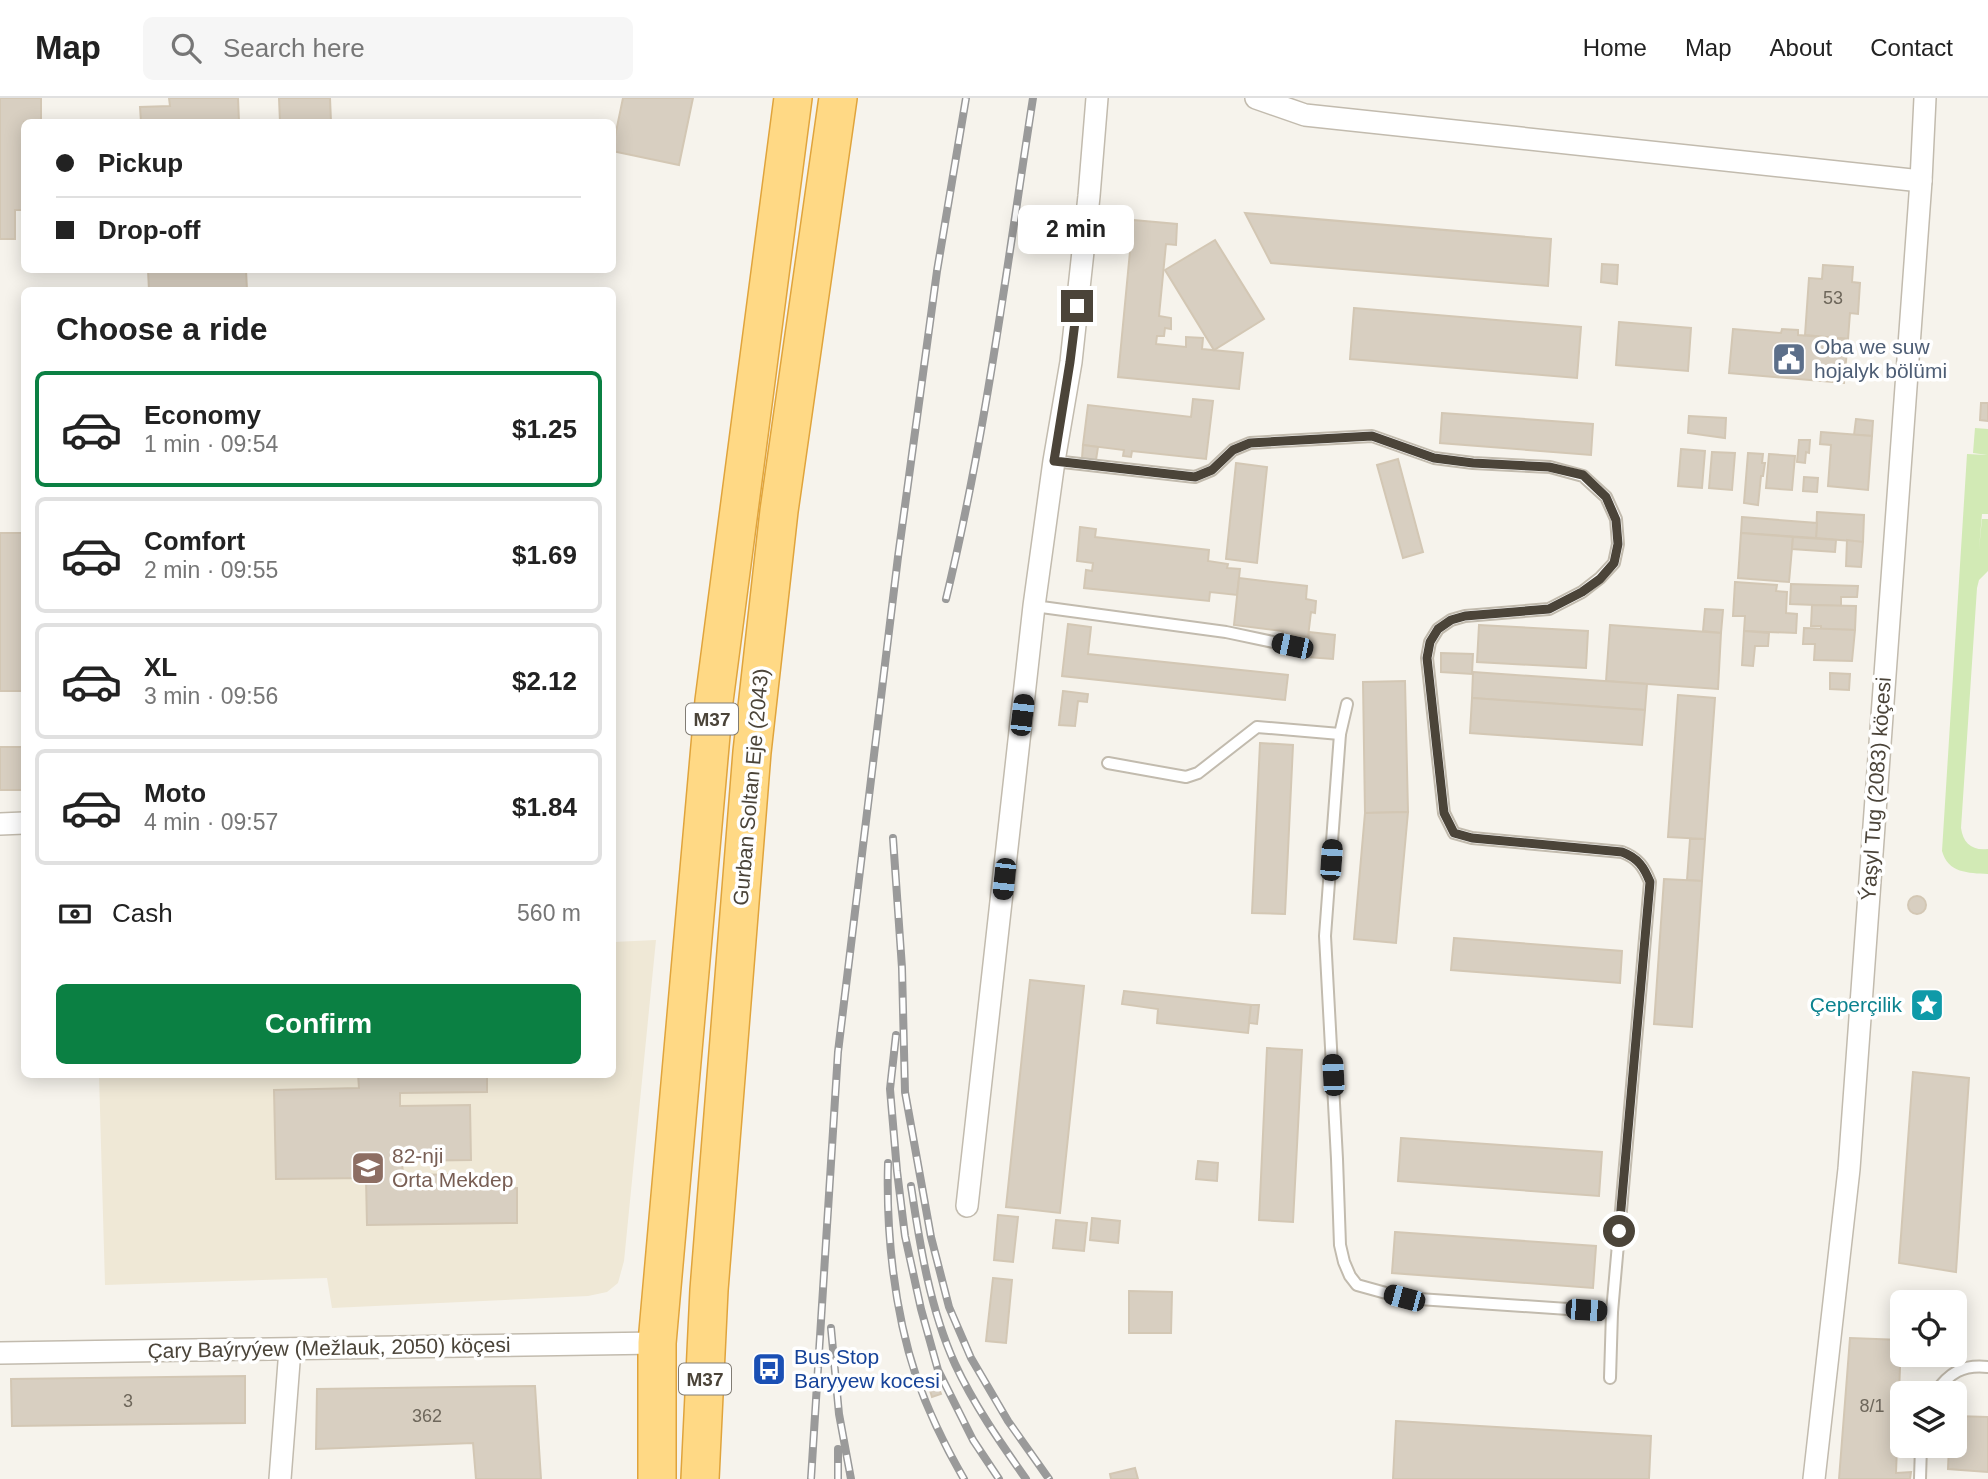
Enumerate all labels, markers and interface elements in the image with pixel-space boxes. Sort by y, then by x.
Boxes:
search box [143,17,633,80]
text: Map [35,29,101,66]
icon: search [167,29,205,67]
text: Search here [223,33,365,63]
text: Home [1583,34,1647,61]
text: Map [1685,34,1732,61]
text: About [1770,34,1832,61]
text: Contact [1870,34,1953,61]
text: Pickup [98,148,183,178]
callout: 2 min [1019,204,1135,254]
text: Drop-off [98,215,201,245]
text: 2 min [1046,216,1106,242]
house number: 53 [1823,288,1843,308]
route end [1061,290,1093,322]
text: Choose a ride [56,311,268,347]
place label: Oba we suw hojalyk bölümi [1814,335,1947,382]
public building icon: Oba we suw hojalyk bölümi [1770,340,1808,378]
icon: car [60,398,123,461]
text: Economy [144,400,261,430]
text: $1.25 [512,414,577,444]
text: 1 min · 09:54 [144,431,278,457]
icon: car [60,524,123,587]
text: Comfort [144,526,245,556]
text: $1.69 [512,540,577,570]
text: 2 min · 09:55 [144,557,278,583]
car [1270,631,1315,661]
icon: car [60,650,123,713]
text: XL [144,652,177,682]
text: $2.12 [512,666,577,696]
street label: Gurban Soltan Eje (2043) [729,667,772,907]
street label: Ýaşyl Tug (2083) köçesi [1856,676,1895,902]
text: 3 min · 09:56 [144,683,278,709]
car [1010,693,1035,737]
road number: M37 [686,704,738,734]
icon: car [60,776,123,839]
text: Moto [144,778,206,808]
text: $1.84 [512,792,577,822]
text: 4 min · 09:57 [144,809,278,835]
car [1320,838,1343,882]
car [992,857,1017,901]
icon: cash [56,895,94,933]
text: Cash [112,898,173,928]
text: 560 m [517,900,581,926]
button: Confirm [56,984,581,1064]
place icon: Çeperçilik [1908,986,1946,1024]
place label: Çeperçilik [1810,993,1902,1016]
car [1322,1053,1345,1097]
place label: 82-nji Orta Mekdep [392,1144,513,1191]
school or university icon: 82-nji Orta Mekdep [349,1149,387,1187]
route start [1603,1215,1635,1247]
car [1381,1282,1428,1314]
map controls [1890,1290,1967,1458]
button: locate [1890,1290,1967,1367]
car [1565,1298,1608,1322]
street label: Çary Baýryýew (Mežlauk, 2050) köçesi [147,1333,511,1362]
place label: Bus Stop Baryyew kocesi [794,1345,940,1392]
bus stop icon: Bus Stop Baryyew kocesi [750,1350,788,1388]
road number: M37 [679,1364,731,1394]
button: layers [1890,1381,1967,1458]
house number: 3 [123,1391,133,1411]
house number: 8/1 [1859,1396,1885,1416]
house number: 362 [412,1406,442,1426]

